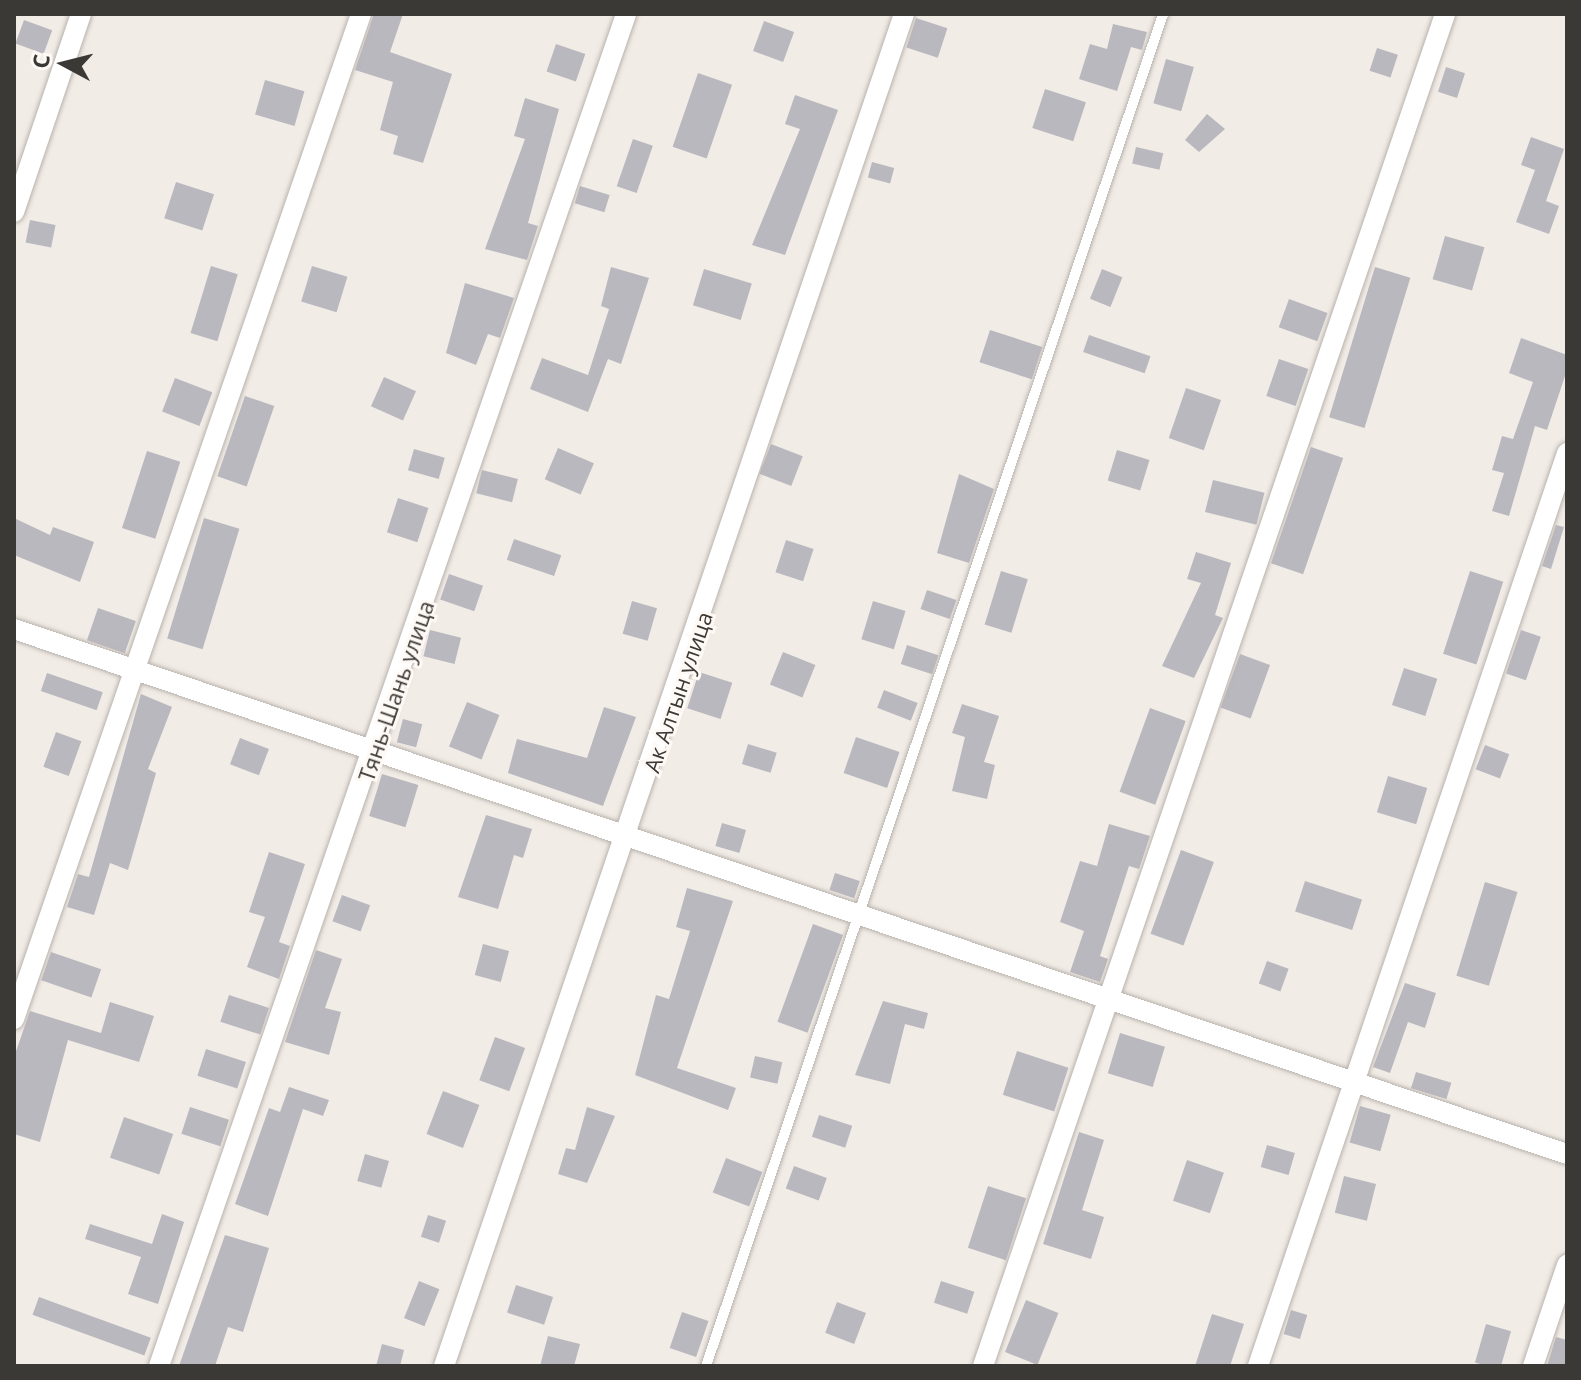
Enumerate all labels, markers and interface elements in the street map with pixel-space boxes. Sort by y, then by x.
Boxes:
north arrow [24,24,104,104]
text: С [24,52,56,70]
street label: Тянь-Шань улица [353,597,439,785]
street label: Ак Алтын улица [638,608,718,776]

